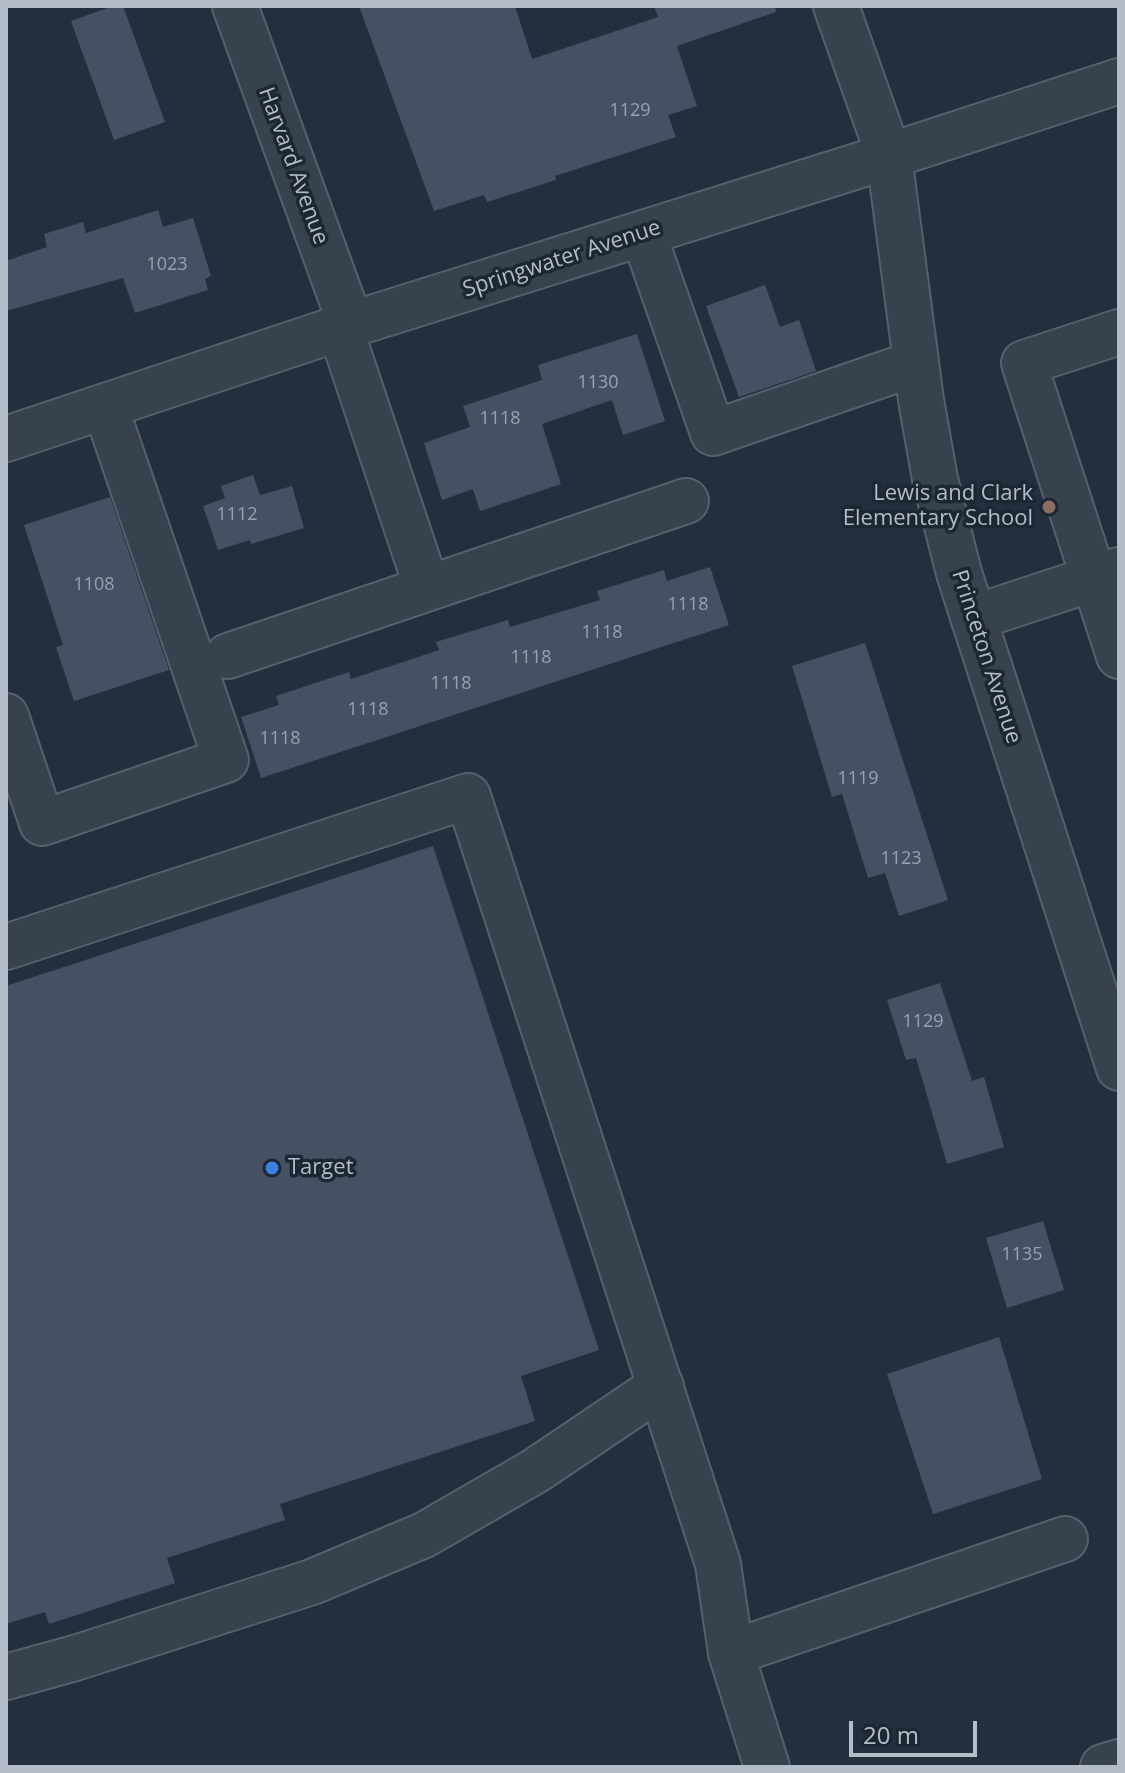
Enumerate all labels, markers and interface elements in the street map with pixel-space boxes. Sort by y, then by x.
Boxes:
street label: Harvard Avenue [252,84,334,248]
house number: 1129 [609,100,651,122]
street label: Springwater Avenue [460,215,664,303]
house number: 1023 [146,254,188,276]
house number: 1130 [577,372,619,394]
house number: 1118 [479,408,521,430]
place label: Lewis and Clark Elementary School [843,481,1033,532]
marker: Lewis and Clark Elementary School [1040,498,1058,516]
house number: 1112 [216,504,258,526]
street label: Princeton Avenue [945,567,1027,747]
house number: 1108 [73,574,115,596]
house number: 1118 [667,594,709,616]
house number: 1118 [581,622,623,644]
house number: 1118 [510,647,552,669]
house number: 1118 [430,673,472,695]
house number: 1118 [347,699,389,721]
house number: 1118 [259,728,301,750]
house number: 1119 [837,768,879,790]
house number: 1123 [880,848,922,870]
house number: 1129 [902,1011,944,1033]
place label: Target [288,1155,353,1181]
marker: Target [263,1159,281,1177]
house number: 1135 [1001,1244,1043,1266]
scale bar [853,1705,981,1755]
text: 20 m [863,1718,919,1751]

